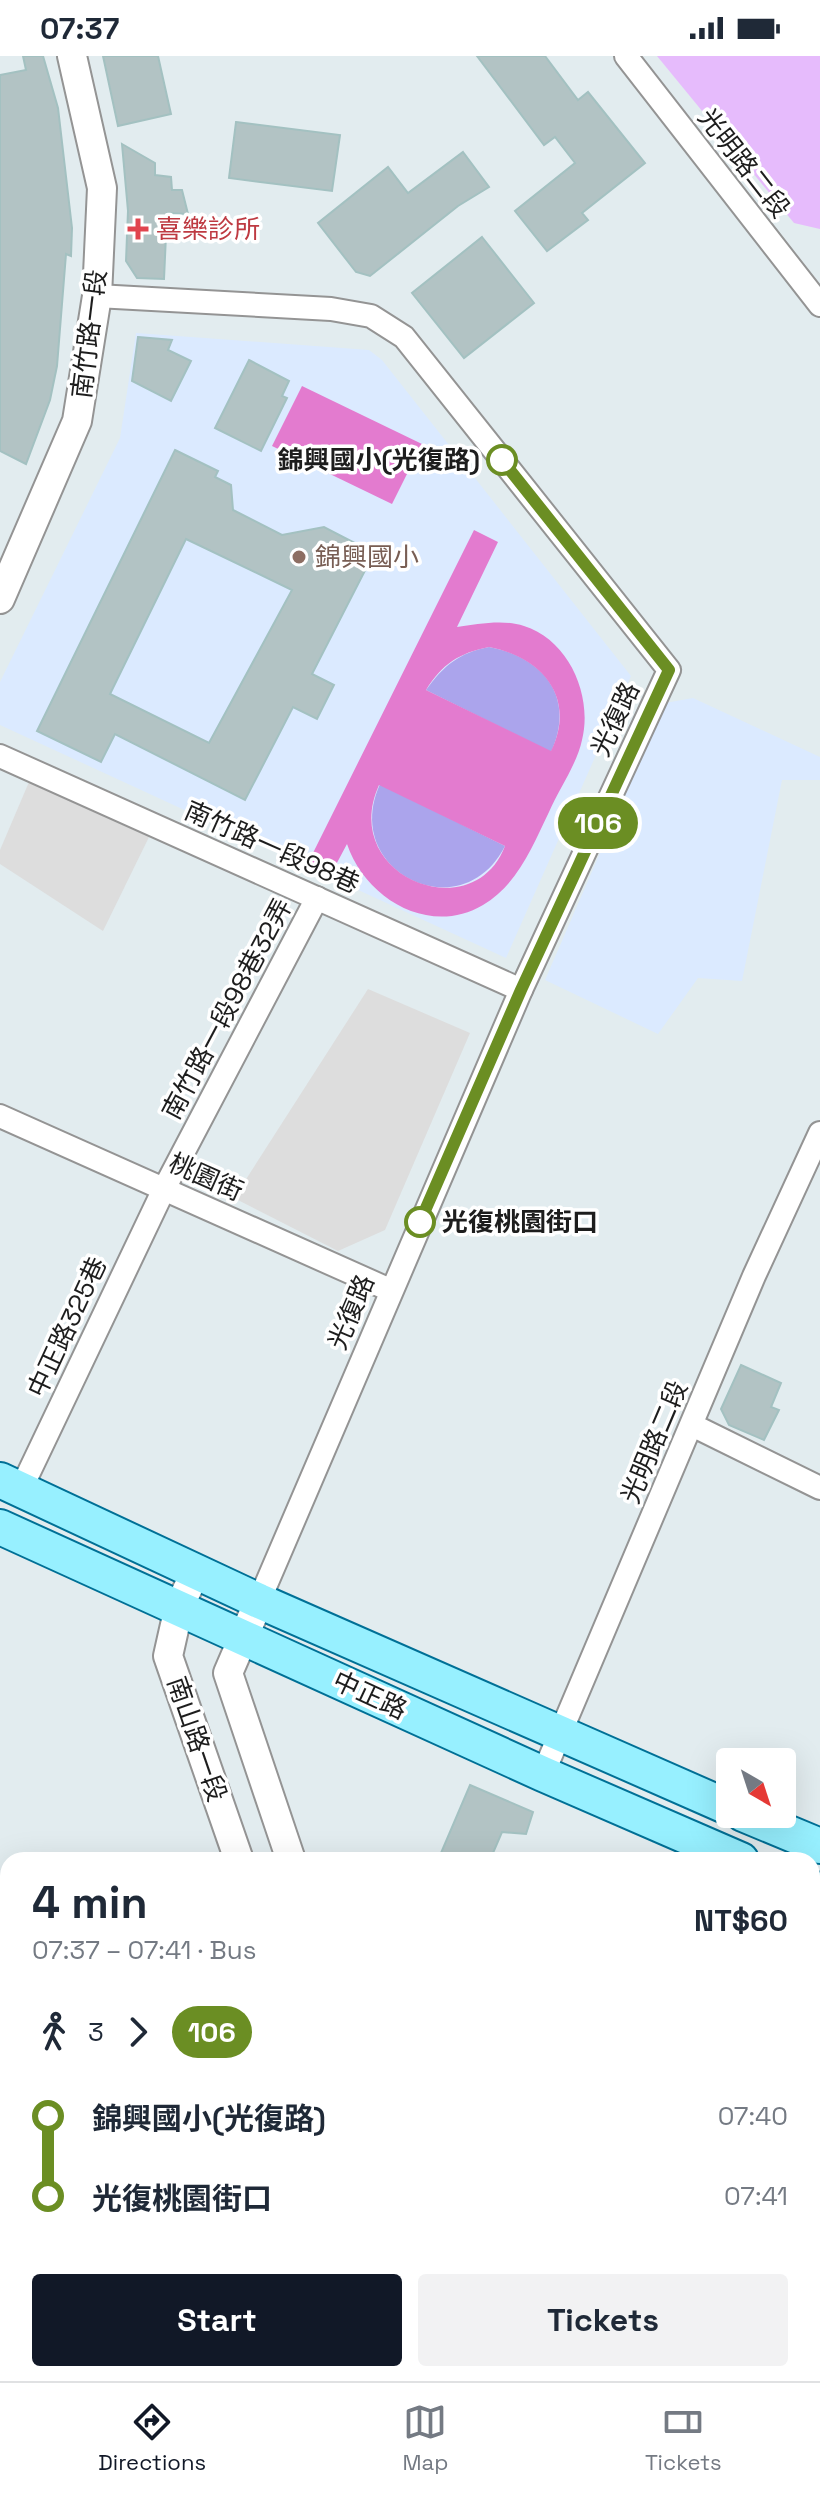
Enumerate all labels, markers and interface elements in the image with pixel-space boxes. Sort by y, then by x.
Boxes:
text: 07:37 [40,9,119,48]
street label: 光明路二段 [691,101,797,225]
place label: 喜樂診所 [156,212,260,246]
marker: 喜樂診所 [127,218,149,240]
street label: 南竹路一段 [64,267,114,401]
place label: 錦興國小(光復路) [278,443,480,477]
marker: 錦興國小(光復路) [487,445,517,475]
place label: 錦興國小 [315,540,419,574]
marker: 錦興國小 [290,548,308,566]
street label: 光復路 [583,676,647,762]
street label: 南竹路一段98巷 [179,793,365,901]
line badge: 106 [552,797,644,849]
text: 106 [574,805,622,841]
street label: 南竹路一段98巷32弄 [154,893,300,1125]
street label: 桃園街 [163,1146,249,1208]
place label: 光復桃園街口 [442,1205,598,1239]
marker: 光復桃園街口 [405,1207,435,1237]
street label: 中正路325巷 [20,1251,114,1403]
street label: 光復路 [320,1269,382,1355]
street label: 光明路二段 [613,1376,695,1508]
street label: 中正路 [327,1663,413,1727]
street label: 南山路一段 [160,1672,234,1806]
north arrow [716,1748,796,1828]
map controls [716,1748,796,1828]
text: 4 min [32,1875,148,1931]
text: NT$60 [694,1901,788,1940]
text: 07:37 – 07:41 · Bus [32,1933,256,1967]
icon: walk [32,2010,76,2054]
icon: forward [116,2010,160,2054]
text: 106 [188,2014,236,2050]
text: 3 [88,2015,104,2049]
text: 錦興國小(光復路) [92,2099,326,2138]
text: 07:40 [718,2099,788,2133]
text: 光復桃園街口 [92,2179,272,2218]
text: 07:41 [724,2179,788,2213]
button: Start [32,2274,402,2366]
button: Tickets [418,2274,788,2366]
tab: Directions [98,2400,206,2476]
tab: Map [403,2400,448,2476]
tab: Tickets [645,2400,722,2476]

